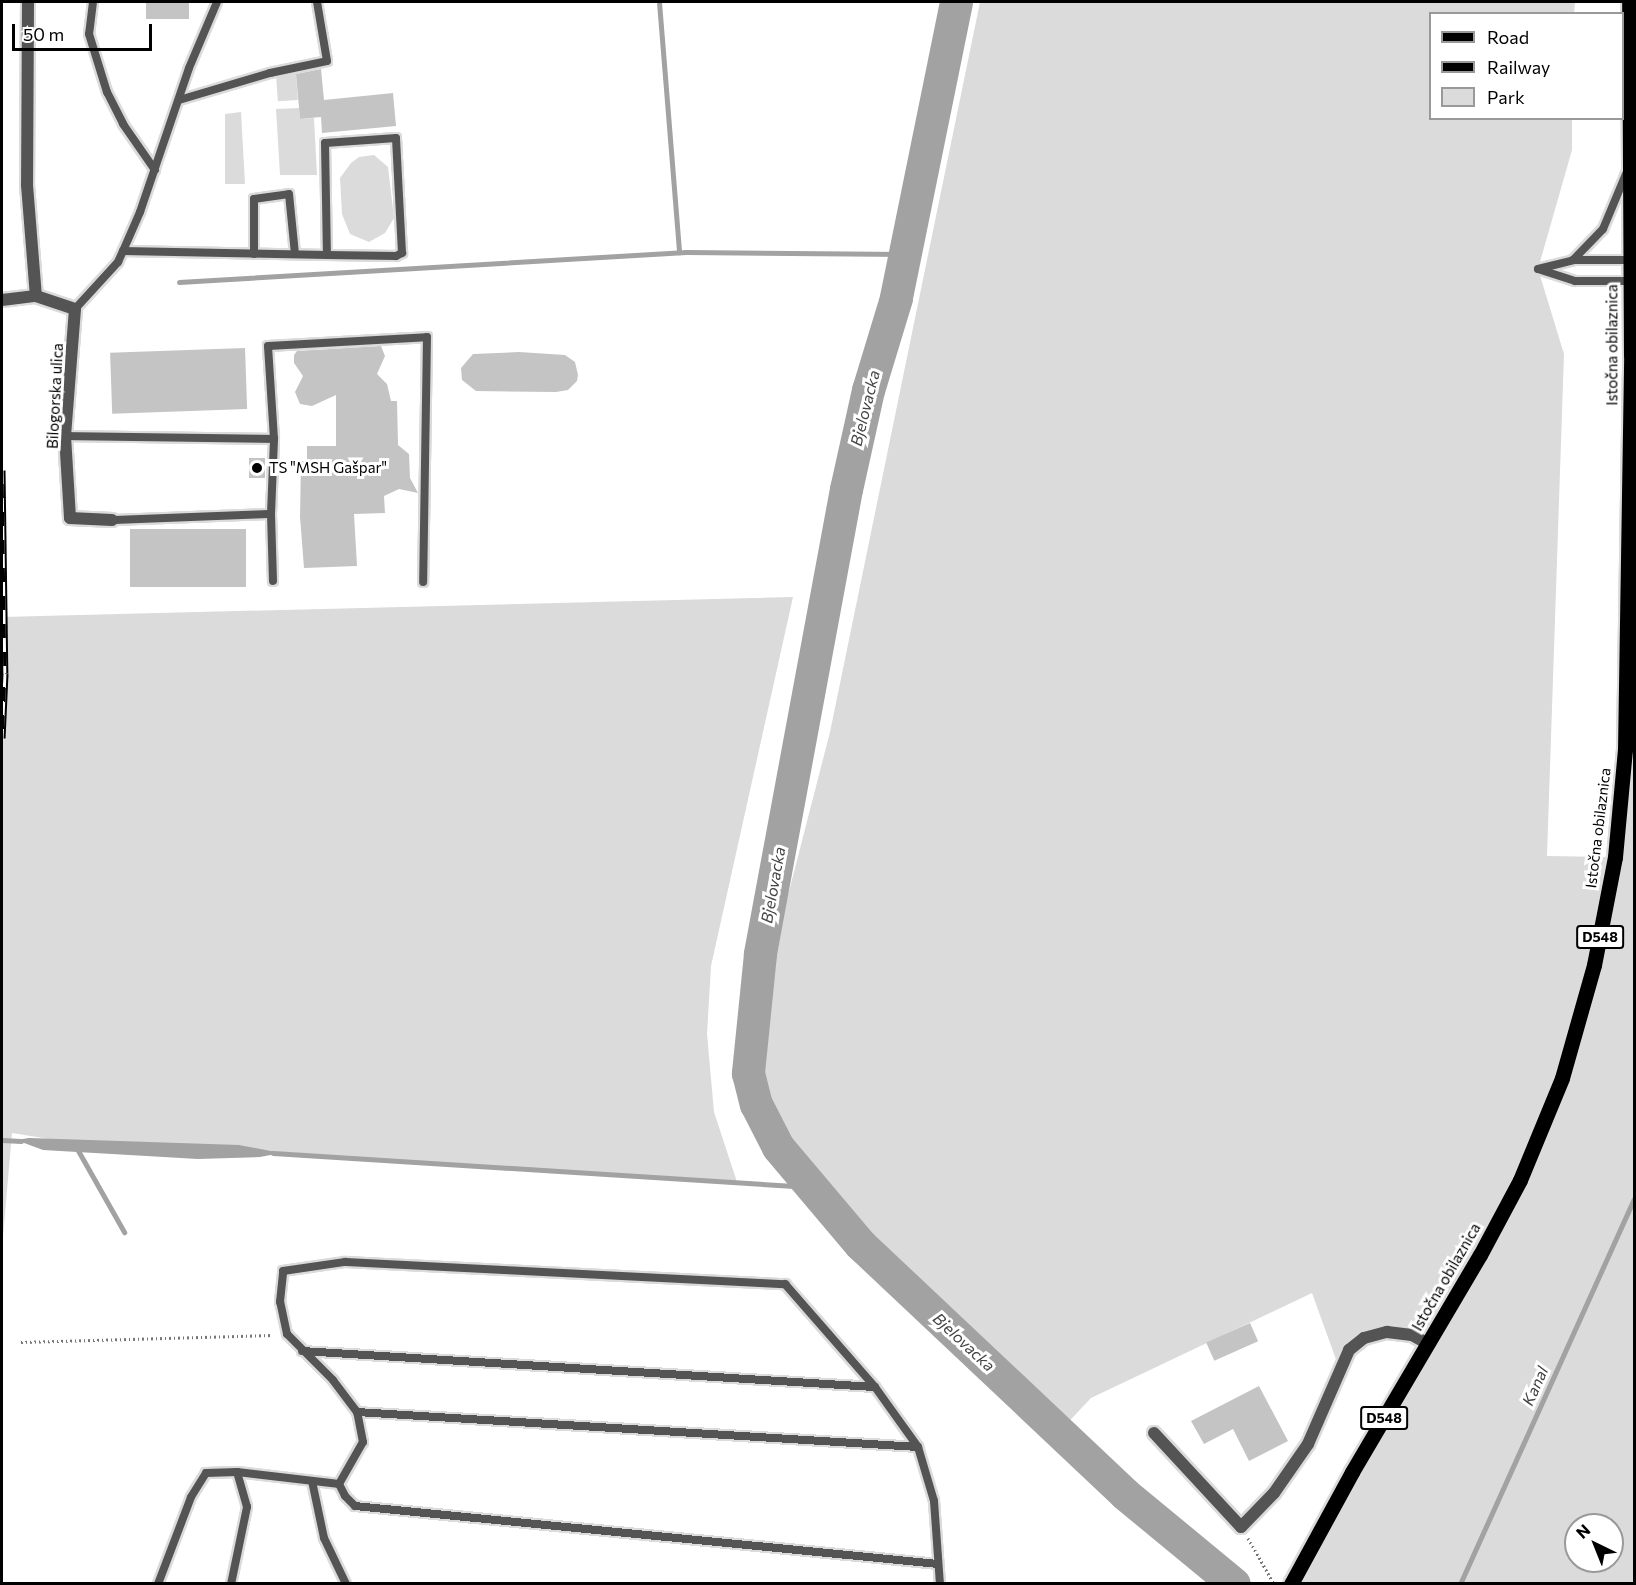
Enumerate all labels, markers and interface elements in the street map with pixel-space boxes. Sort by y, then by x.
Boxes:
scale bar [15,12,154,50]
legend [1429,12,1624,120]
text: 50 m [23,23,64,45]
text: Road [1487,26,1529,48]
text: Railway [1487,56,1550,78]
text: Park [1487,86,1525,108]
street label: Istočna obilaznica [1603,284,1621,406]
street label: Bilogorska ulica [43,343,67,449]
water label: Bjelovacka [846,368,884,448]
place label: TS "MSH Gašpar" [269,459,387,477]
marker: TS "MSH Gašpar" [250,461,264,475]
street label: Istočna obilaznica [1582,767,1614,889]
water label: Bjelovacka [757,845,789,925]
road number: D548 [1576,926,1624,948]
street label: Istočna obilaznica [1408,1220,1484,1334]
water label: Bjelovacka [929,1309,999,1375]
water label: Kanal [1518,1364,1552,1408]
road number: D548 [1360,1407,1408,1429]
north arrow [1564,1513,1624,1573]
text: N [1572,1520,1594,1542]

